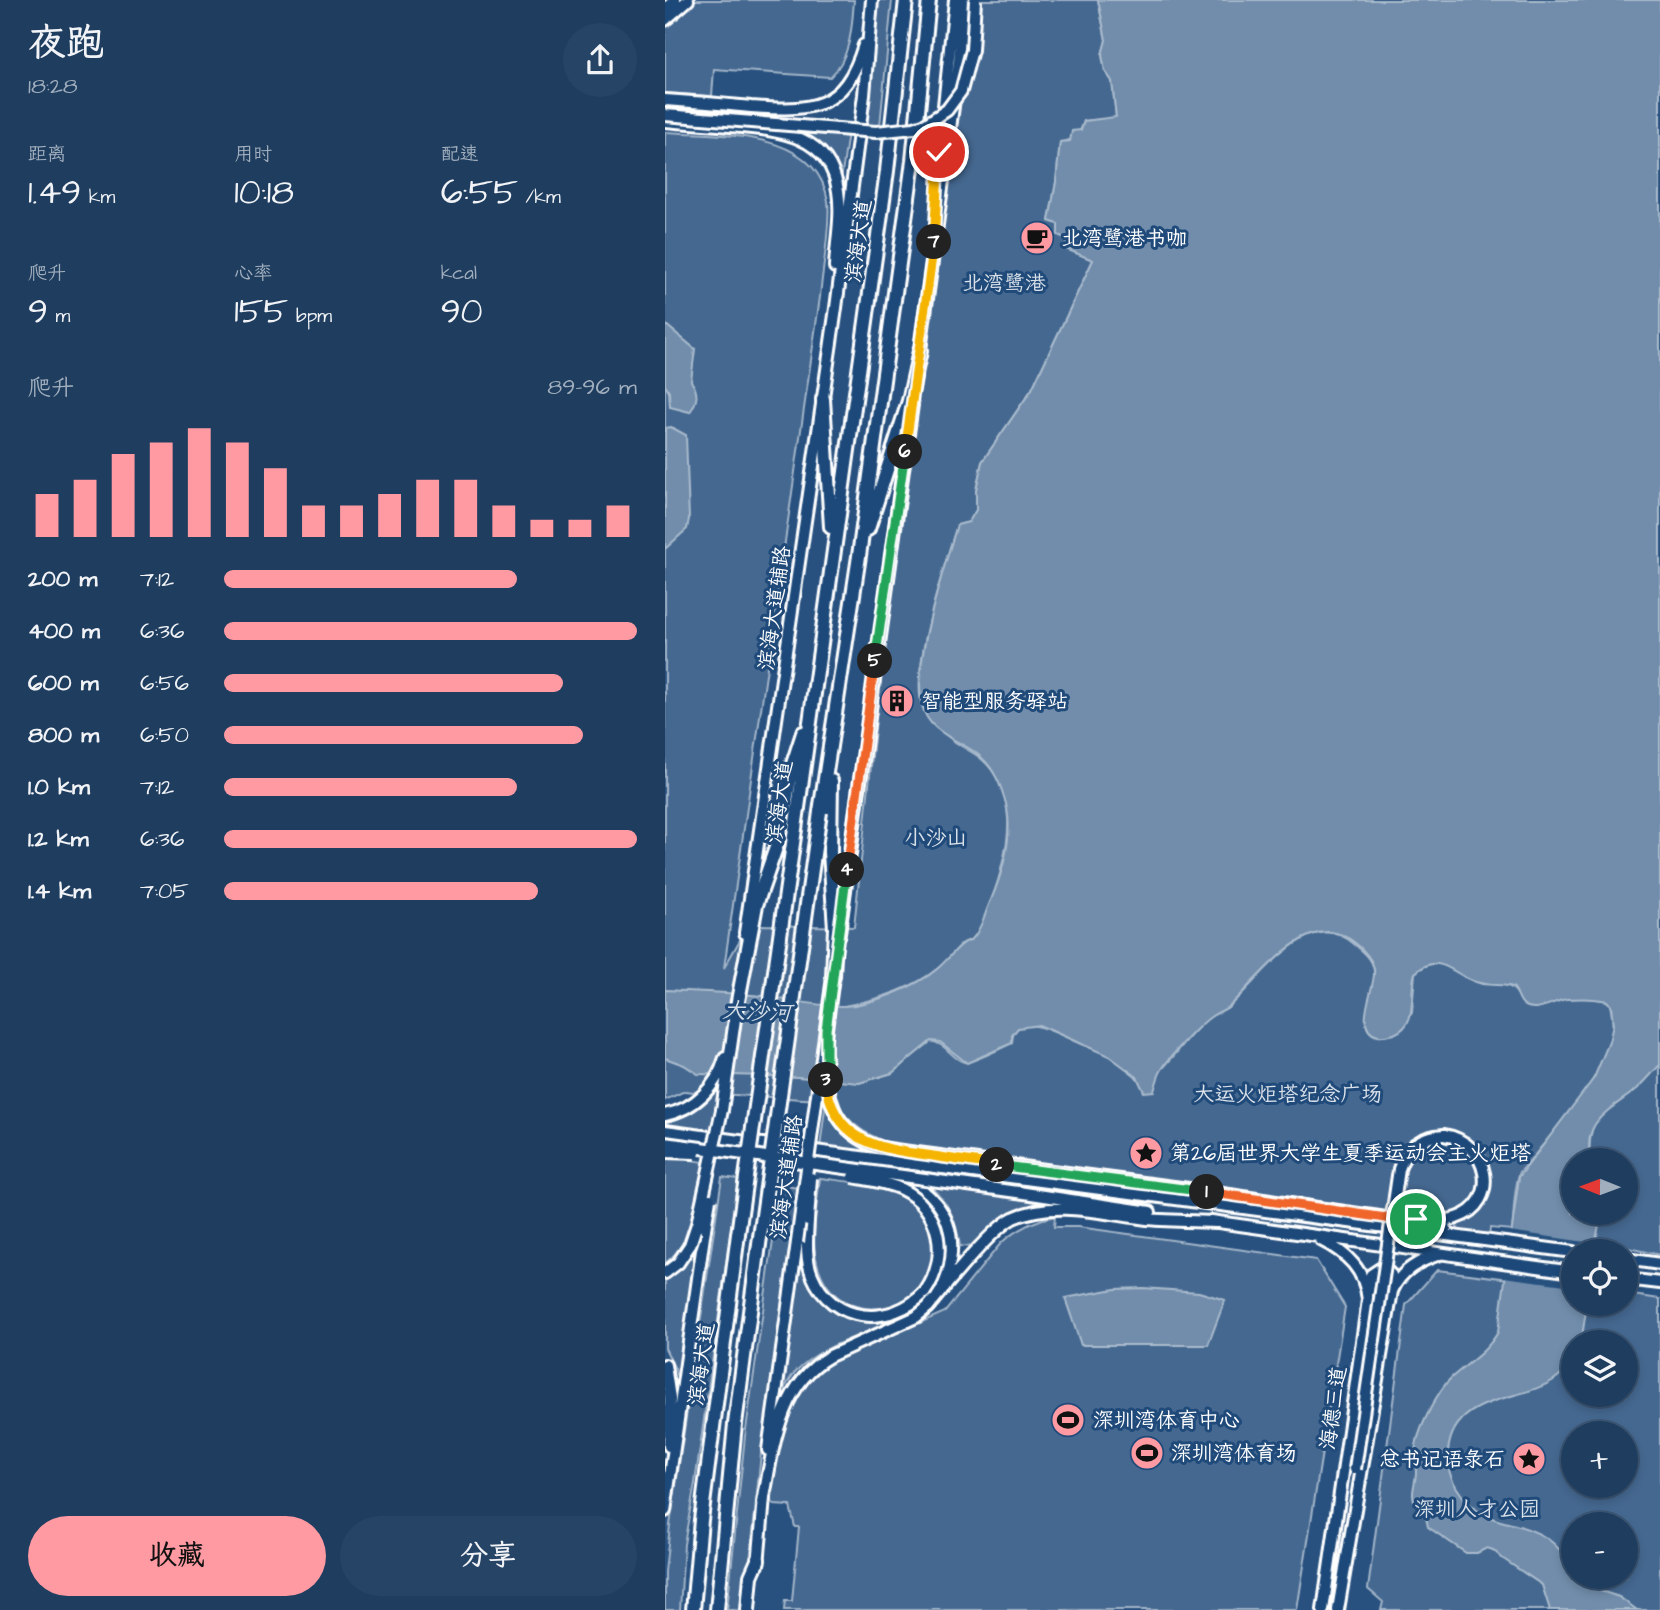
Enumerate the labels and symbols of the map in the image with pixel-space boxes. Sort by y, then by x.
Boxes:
pin [909,122,969,182]
street label: 滨海大道 [838,197,879,285]
cafe icon: 北湾鹭港书咖 [1018,219,1056,257]
pin: 7 [917,224,951,260]
place label: 北湾鹭港书咖 [1061,224,1187,253]
park label: 北湾鹭港 [962,269,1046,298]
pin: 6 [887,434,923,470]
street label: 滨海大道辅路 [751,544,798,672]
pin: 5 [857,644,893,678]
building icon: 智能型服务驿站 [878,682,916,720]
place label: 智能型服务驿站 [921,687,1068,716]
street label: 滨海大道 [759,758,800,846]
park label: 小沙山 [905,824,968,853]
pin: 4 [829,852,865,888]
water label: 大沙河 [722,994,796,1030]
pin: 3 [809,1062,843,1098]
park label: 大运火炬塔纪念广场 [1194,1080,1383,1109]
street label: 滨海大道辅路 [763,1113,810,1241]
place icon: 第26届世界大学生夏季运动会主火炬塔 [1127,1134,1165,1172]
place label: 第26届世界大学生夏季运动会主火炬塔 [1170,1139,1531,1168]
pin: 2 [979,1148,1015,1182]
north arrow [1561,1148,1638,1225]
pin: 1 [1189,1174,1225,1210]
pin [1386,1189,1446,1249]
street label: 滨海大道 [681,1320,722,1408]
street label: 海德三道 [1313,1364,1354,1452]
sports icon: 深圳湾体育中心 [1049,1401,1087,1439]
place label: 深圳湾体育中心 [1093,1406,1240,1435]
sports icon: 深圳湾体育场 [1128,1434,1166,1472]
place label: 深圳湾体育场 [1171,1439,1297,1468]
place icon: 总书记语录石 [1510,1440,1548,1478]
place label: 总书记语录石 [1379,1445,1505,1474]
park label: 深圳人才公园 [1414,1495,1540,1524]

